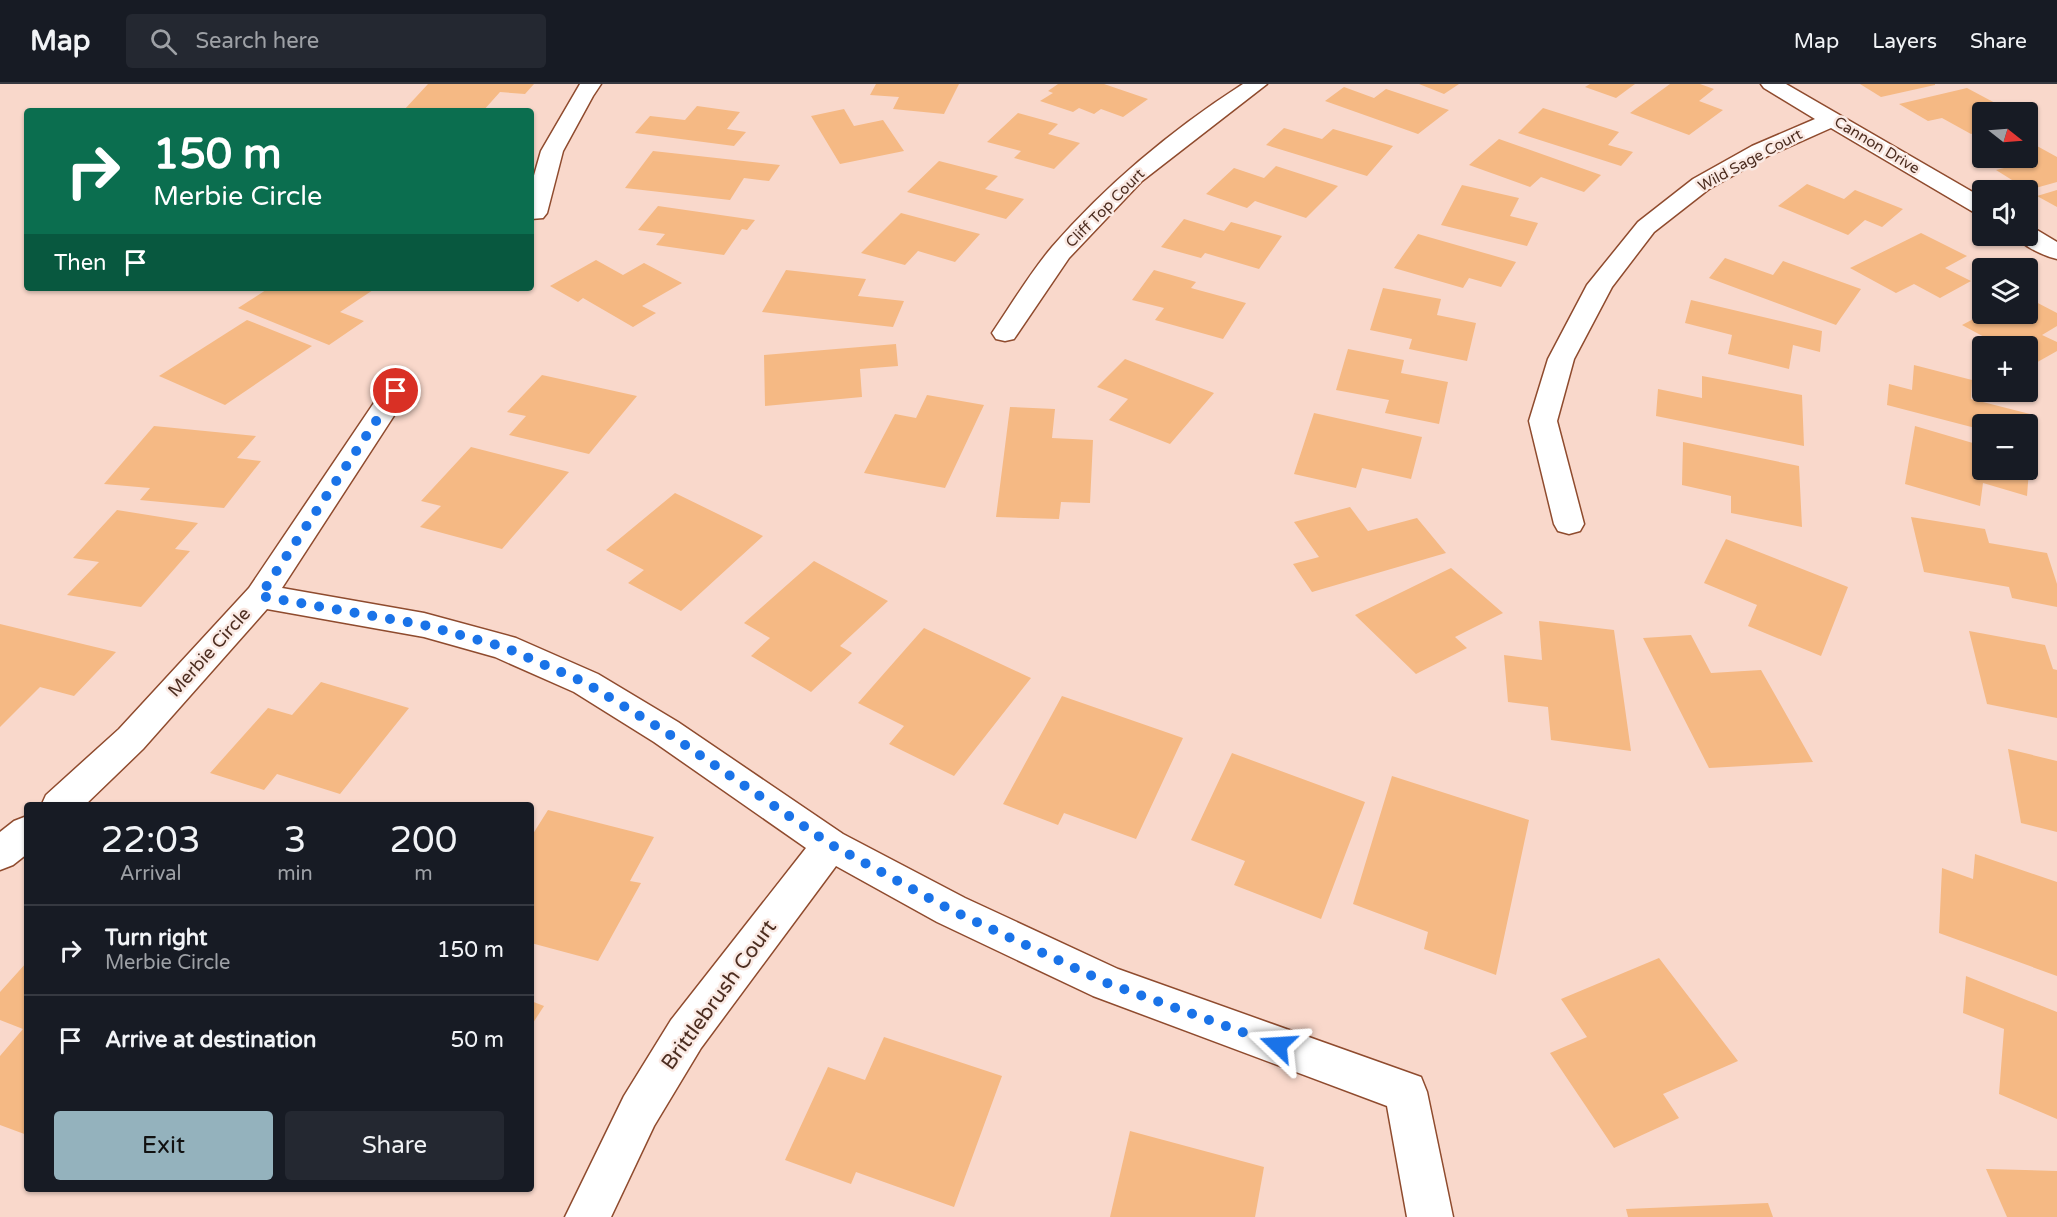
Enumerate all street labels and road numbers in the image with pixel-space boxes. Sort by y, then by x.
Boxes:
street label: Cannon Drive [1831,113,1923,177]
street label: Wild Sage Court [1695,125,1805,195]
street label: Cliff Top Court [1062,165,1148,251]
street label: Merbie Circle [163,603,255,701]
street label: Brittlebrush Court [656,915,782,1075]

